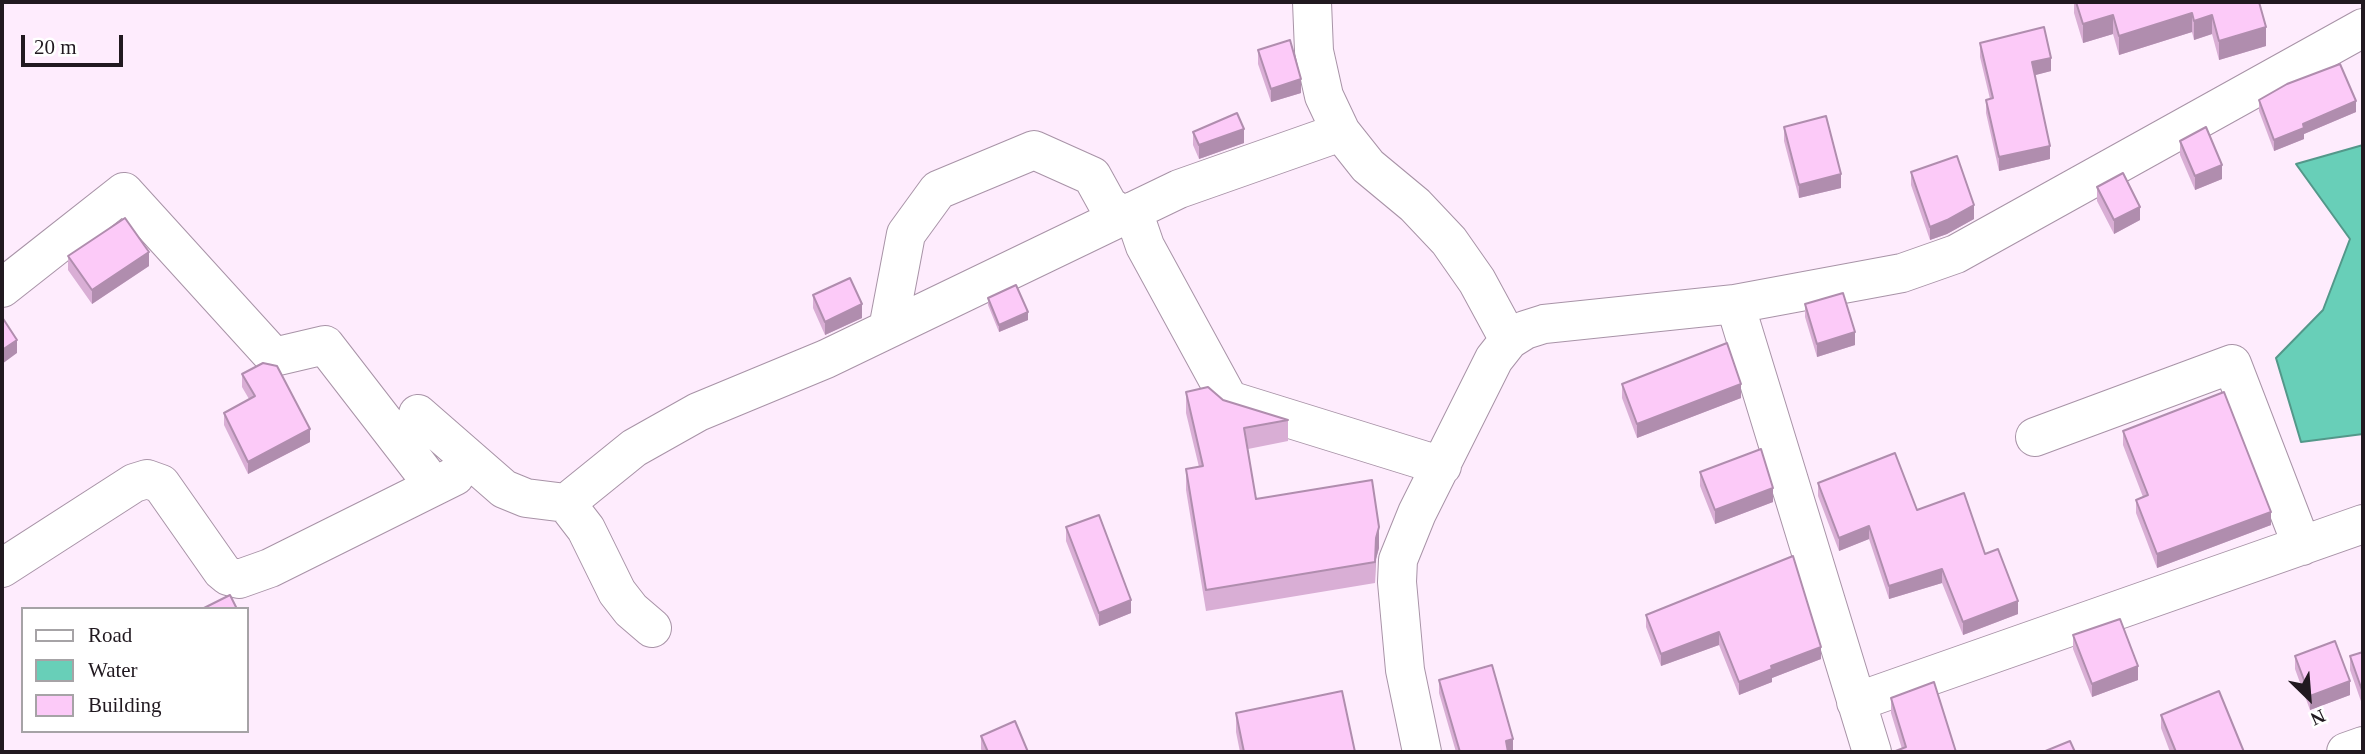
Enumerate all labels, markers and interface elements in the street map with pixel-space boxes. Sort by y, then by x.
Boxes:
scale bar [24,21,126,65]
text: 20 m [34,35,77,59]
legend [21,607,248,733]
text: Road [88,623,132,647]
text: Water [88,658,138,682]
north arrow [2274,663,2344,733]
text: Building [88,693,162,717]
text: N [2307,705,2329,730]

